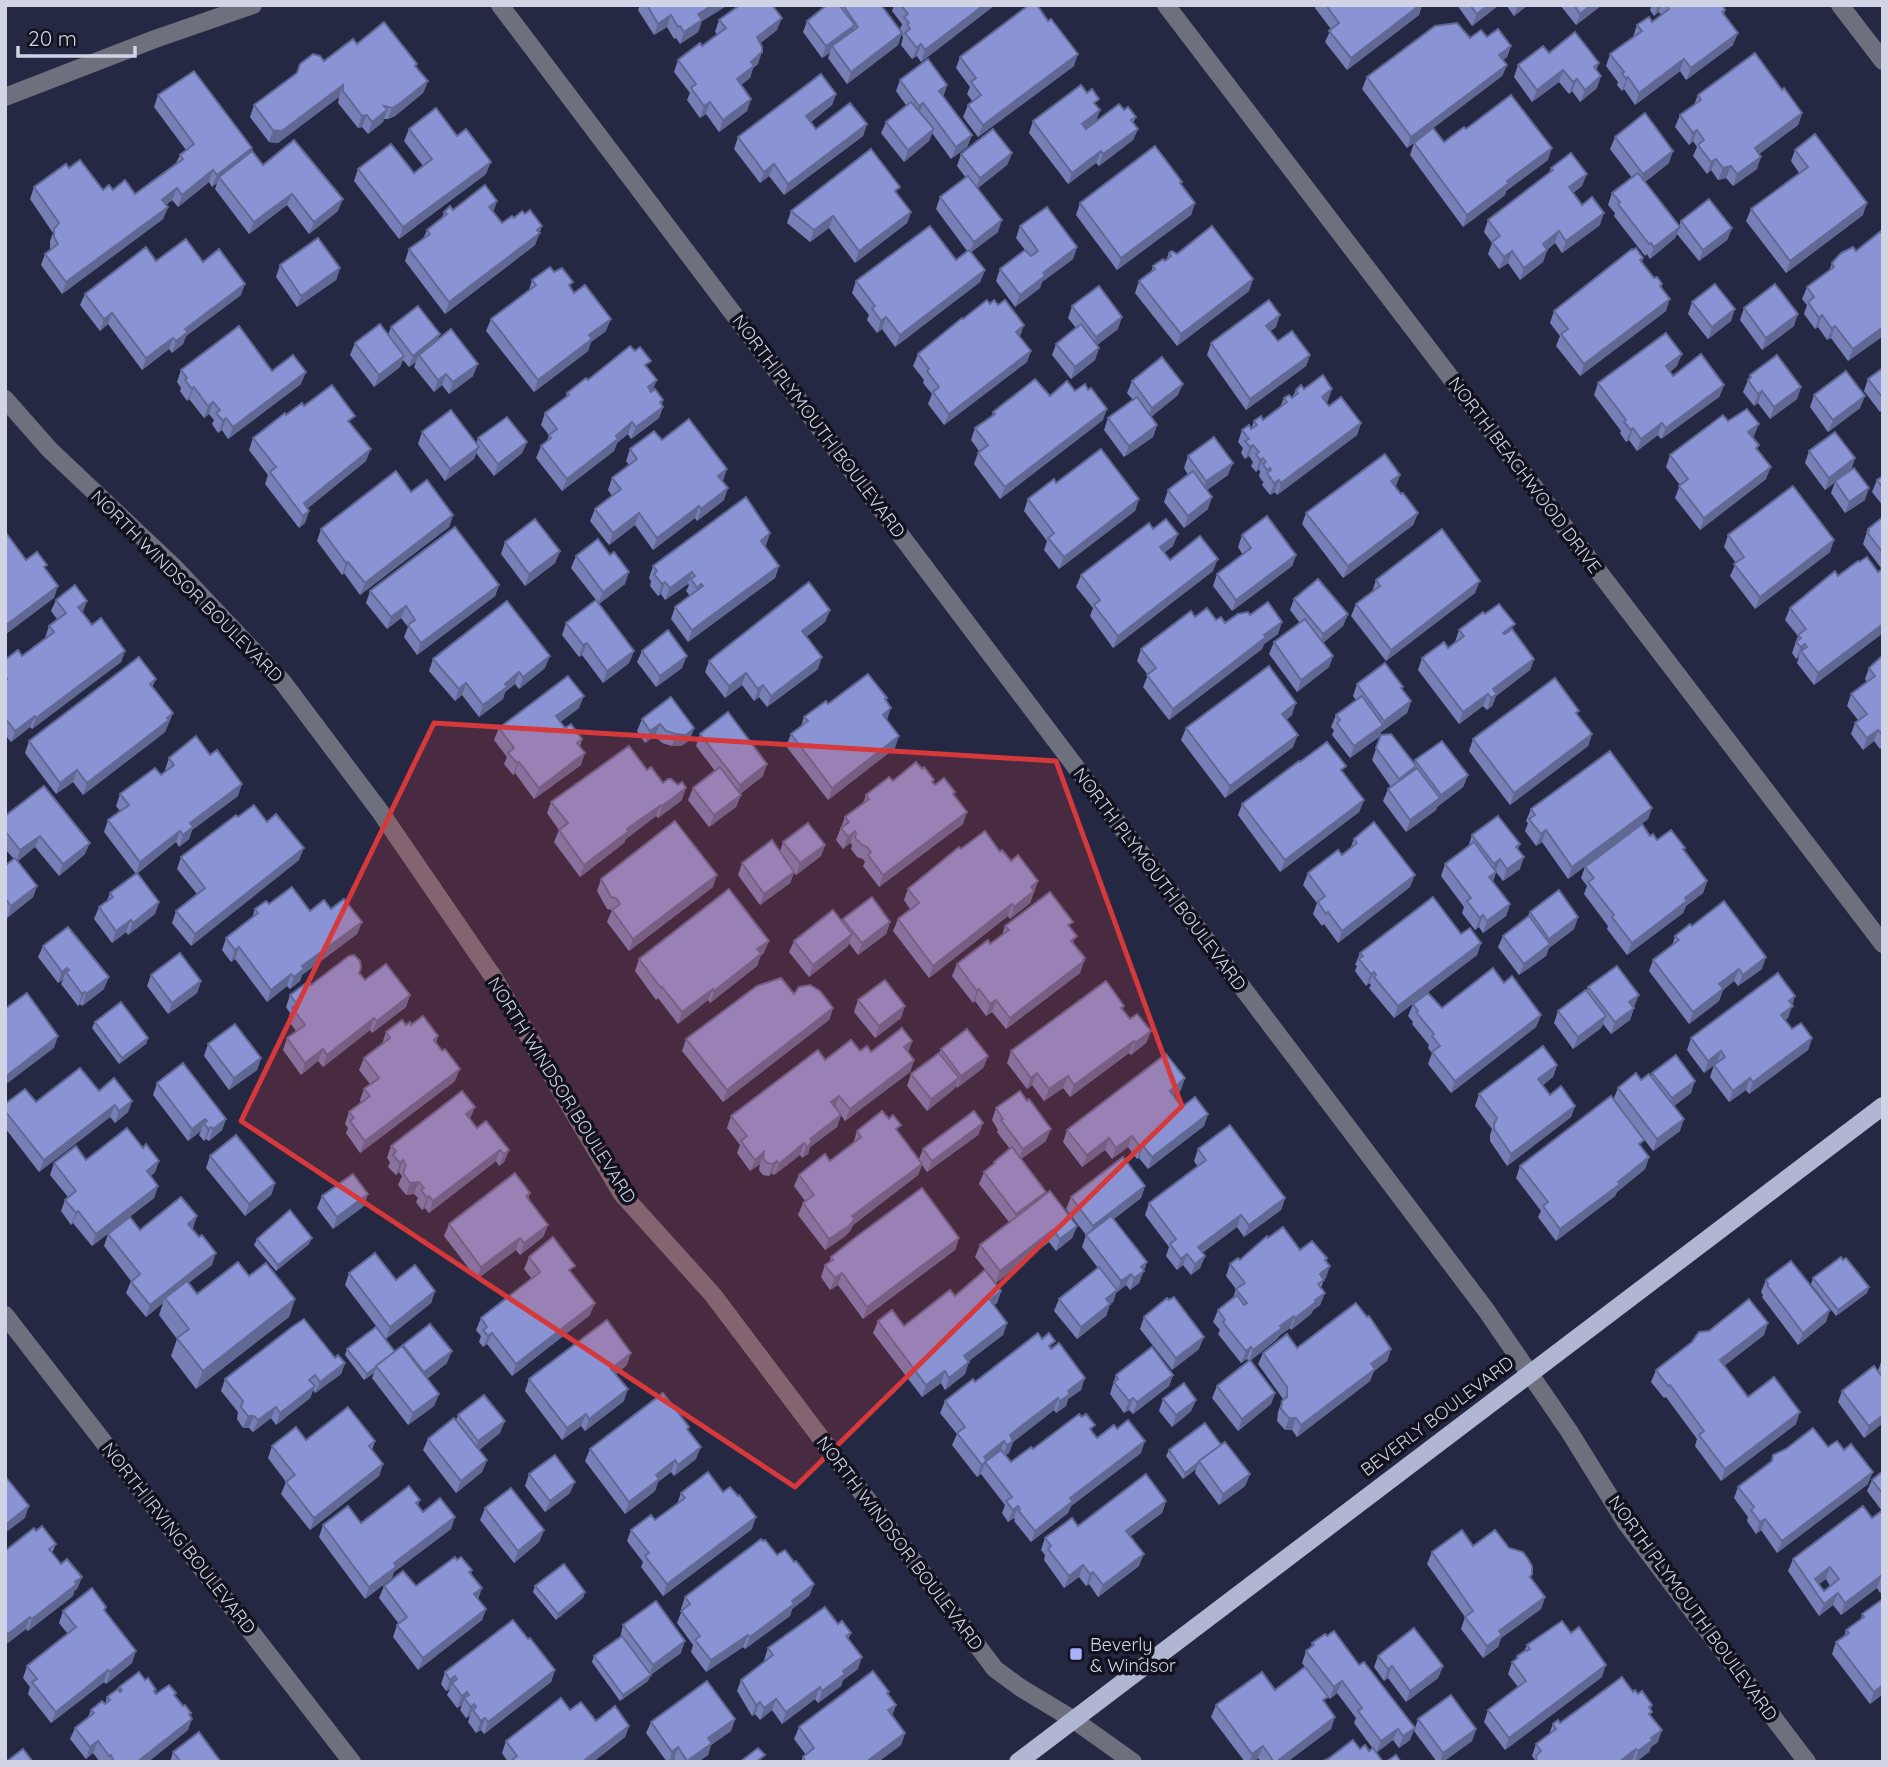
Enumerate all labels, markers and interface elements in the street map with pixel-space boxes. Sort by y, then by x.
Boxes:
scale bar [18,14,135,58]
text: 20 m [28,25,77,51]
street label: NORTH PLYMOUTH BOULEVARD [728,310,910,542]
street label: NORTH BEACHWOOD DRIVE [1444,372,1606,578]
street label: NORTH WINDSOR BOULEVARD [86,485,288,687]
street label: NORTH PLYMOUTH BOULEVARD [1069,763,1251,995]
street label: NORTH WINDSOR BOULEVARD [483,973,641,1207]
street label: BEVERLY BOULEVARD [1356,1351,1518,1481]
street label: NORTH WINDSOR BOULEVARD [812,1431,988,1655]
street label: NORTH IRVING BOULEVARD [97,1438,261,1638]
street label: NORTH PLYMOUTH BOULEVARD [1603,1491,1783,1725]
place label: Beverly & Windsor [1090,1633,1176,1677]
marker: Beverly & Windsor [1068,1646,1084,1662]

